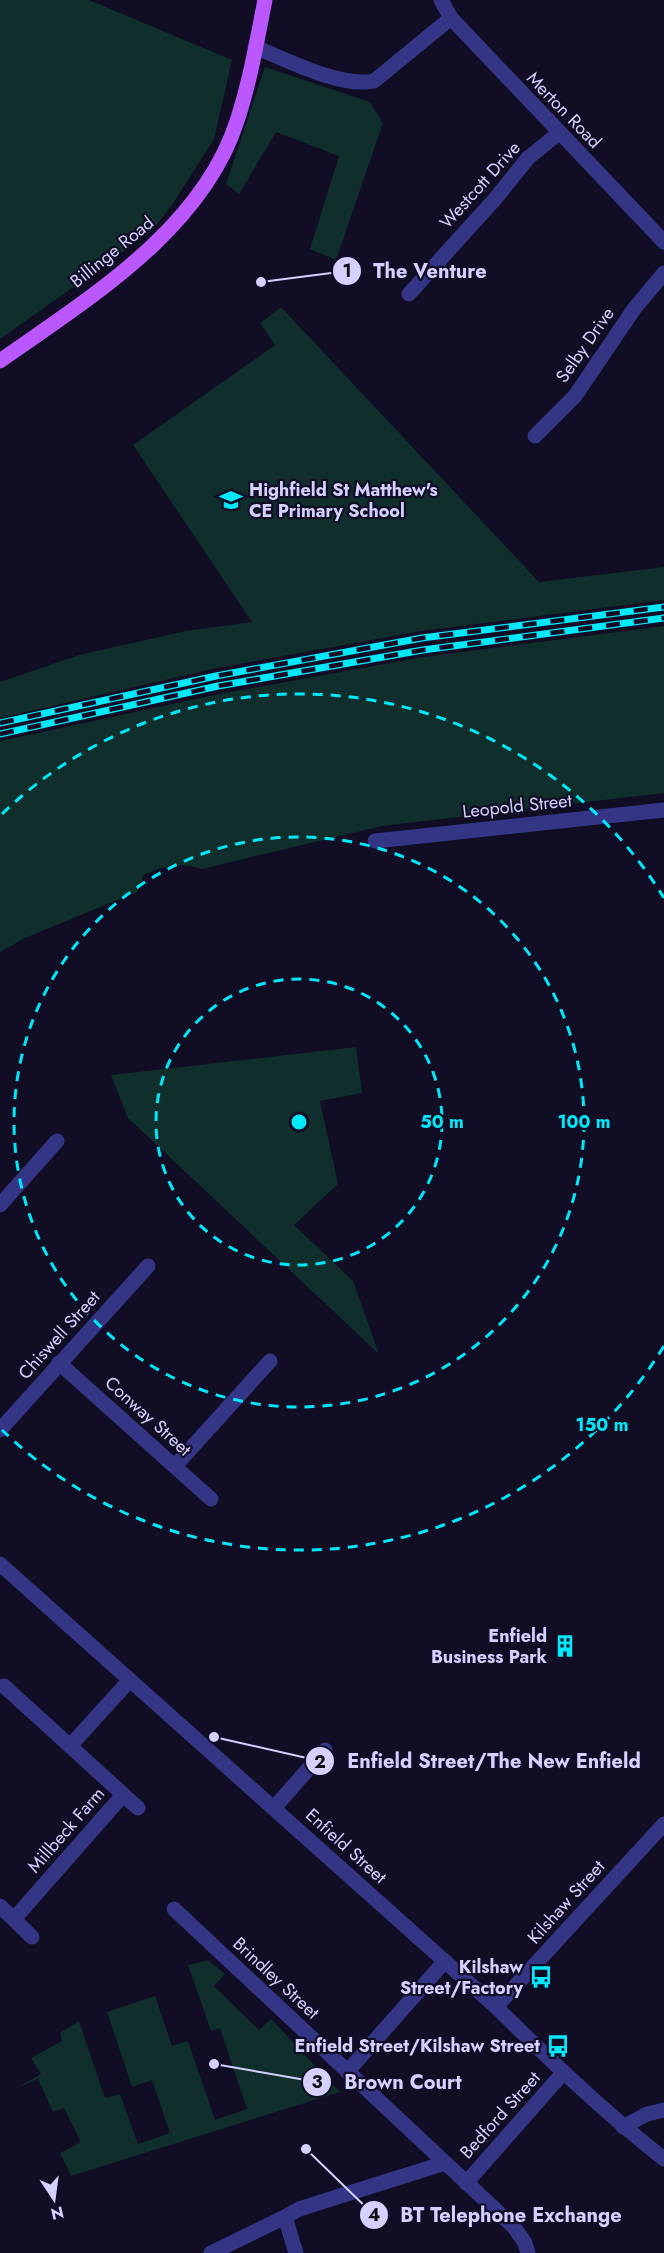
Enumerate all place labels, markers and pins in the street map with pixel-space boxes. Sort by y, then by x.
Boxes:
callout: The Venture [332,252,499,290]
place label: Highfield St Matthew's CE Primary School [249,477,438,524]
school or university icon: Highfield St Matthew's CE Primary School [218,487,244,513]
centre of rings [289,1112,309,1132]
place label: Enfield Business Park [431,1623,548,1670]
building icon: Enfield Business Park [552,1633,578,1659]
callout: Enfield Street/The New Enfield [305,1742,653,1780]
place label: Kilshaw Street/Factory [400,1954,524,2001]
bus stop icon: Kilshaw Street/Factory [528,1964,554,1990]
place label: Enfield Street/Kilshaw Street [295,2033,540,2059]
bus stop icon: Enfield Street/Kilshaw Street [545,2033,571,2059]
callout: Brown Court [302,2063,474,2101]
callout: BT Telephone Exchange [359,2196,634,2234]

